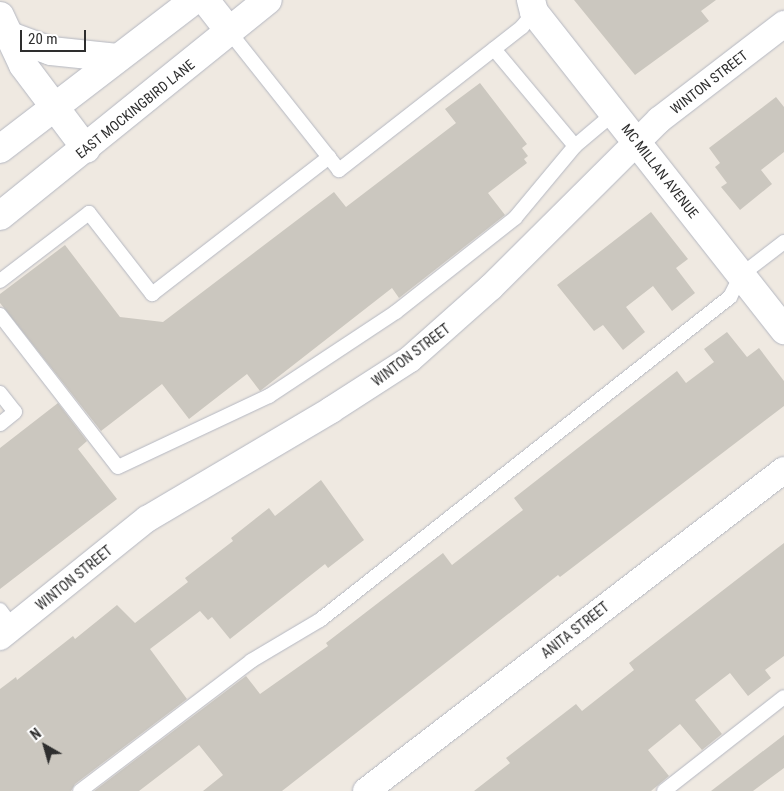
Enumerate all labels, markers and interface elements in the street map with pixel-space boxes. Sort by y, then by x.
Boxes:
scale bar [22,20,89,52]
text: 20 m [28,30,58,48]
street label: WINTON STREET [667,47,751,117]
street label: EAST MOCKINGBIRD LANE [72,56,198,162]
street label: MC MILLAN AVENUE [618,121,702,221]
street label: WINTON STREET [369,320,453,390]
street label: WINTON STREET [32,542,116,614]
street label: ANITA STREET [538,598,612,662]
north arrow [20,721,70,771]
text: N [27,725,44,743]

